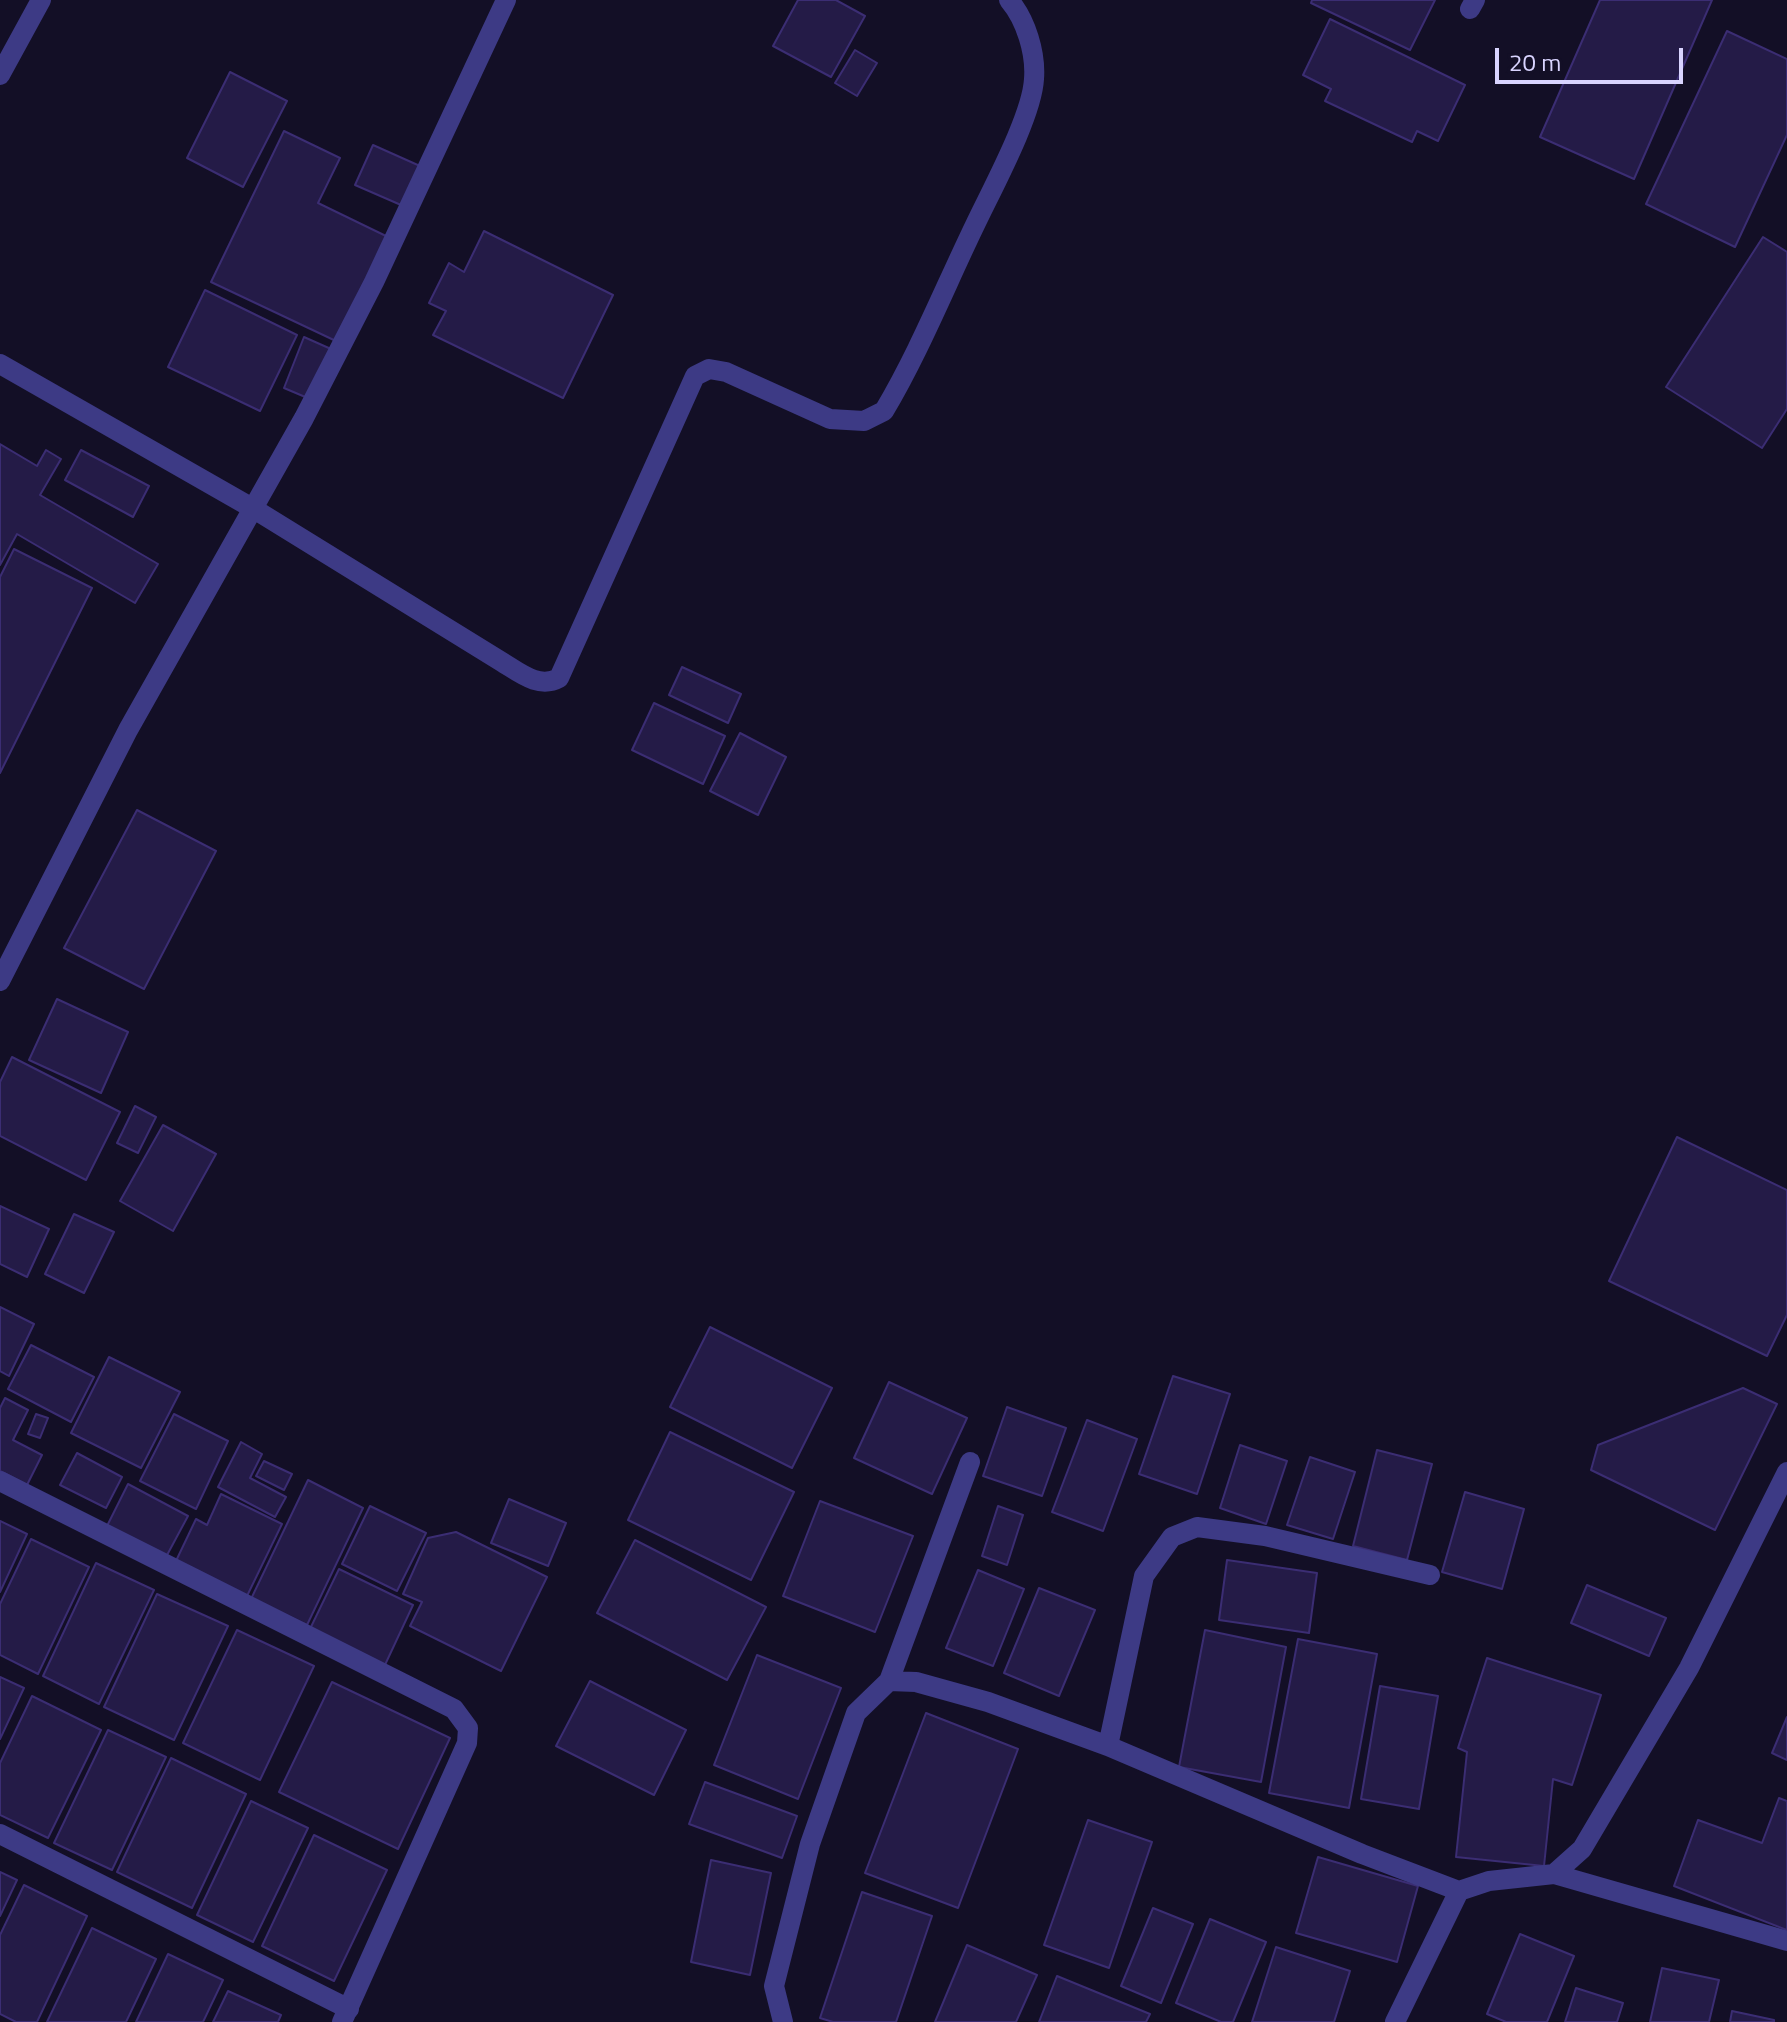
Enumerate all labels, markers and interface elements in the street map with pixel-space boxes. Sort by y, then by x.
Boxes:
scale bar [1499,32,1687,82]
text: 20 m [1509,44,1561,80]

